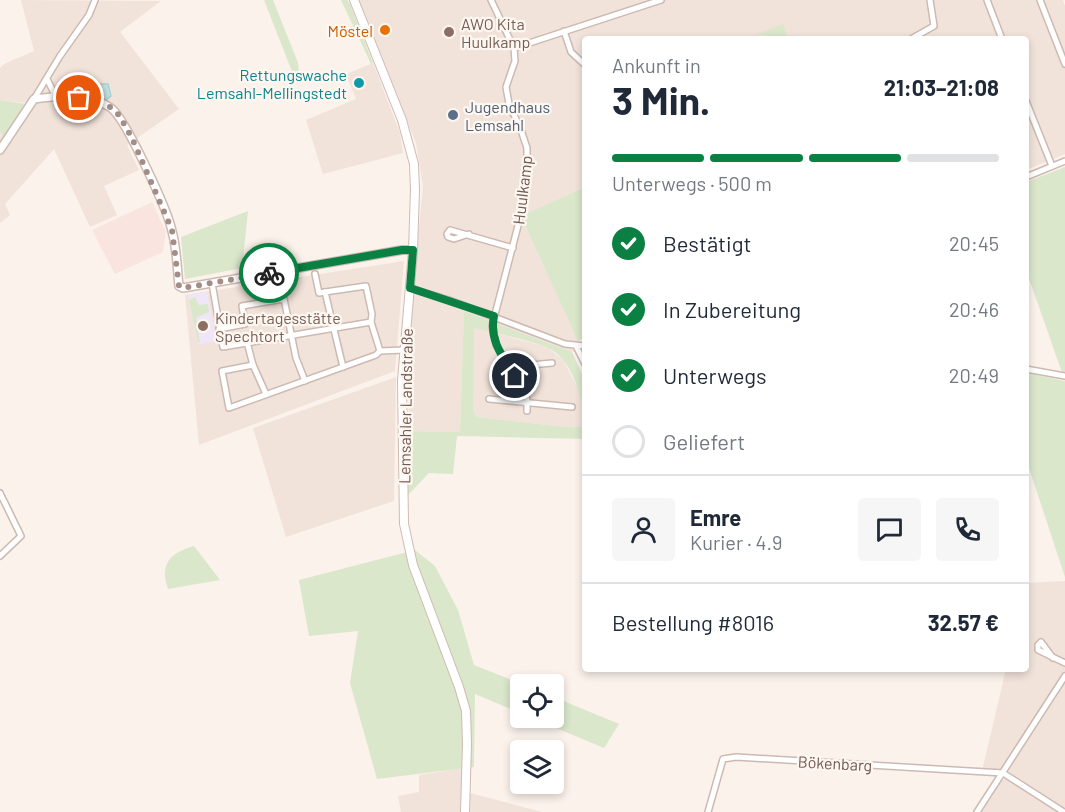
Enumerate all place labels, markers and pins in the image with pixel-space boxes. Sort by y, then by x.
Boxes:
place label: AWO Kita Huulkamp [461,14,530,51]
place label: Möstel [328,21,373,40]
marker: Möstel [378,23,392,37]
marker: AWO Kita Huulkamp [442,25,456,39]
place label: Rettungswache Lemsahl-Mellingstedt [197,65,347,102]
pin [53,72,104,123]
marker: Rettungswache Lemsahl-Mellingstedt [352,76,366,90]
place label: Jugendhaus Lemsahl [465,97,550,134]
marker: Jugendhaus Lemsahl [446,108,460,122]
place label: Kindertagesstätte Spechtort [215,308,341,345]
marker: Kindertagesstätte Spechtort [196,319,210,333]
pin [489,350,540,401]

